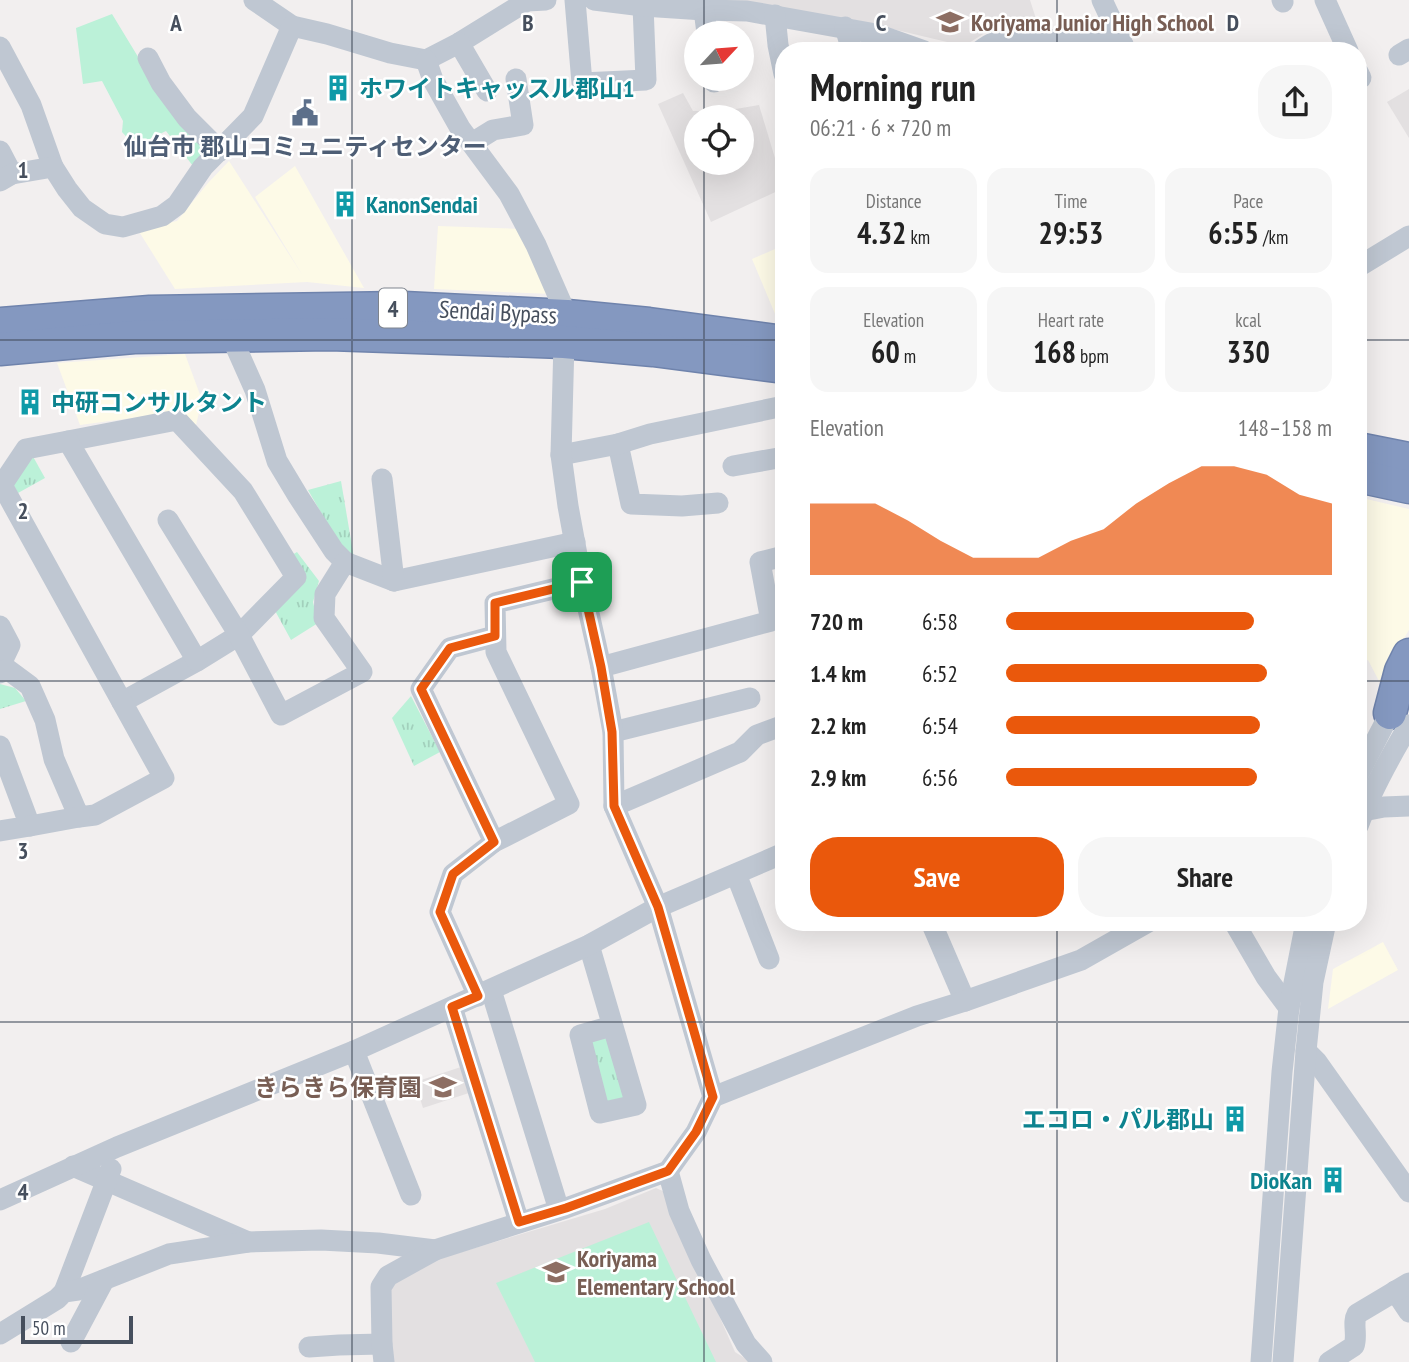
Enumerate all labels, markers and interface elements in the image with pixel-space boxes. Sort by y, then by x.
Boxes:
school or university icon: Koriyama Junior High School [935,7,965,37]
place label: Koriyama Junior High School [971,7,1214,38]
text: A [169,8,182,37]
text: B [522,8,534,37]
text: C [876,8,887,37]
text: D [1227,8,1239,37]
north arrow [684,21,754,91]
map controls [684,21,754,175]
text: Morning run [810,62,976,111]
button: share [1258,65,1332,139]
building icon: ホワイトキャッスル郡山1 [323,73,353,103]
place label: ホワイトキャッスル郡山1 [359,73,634,104]
public building icon: 仙台市 郡山コミュニティセンター [290,98,320,128]
button: locate [684,105,754,175]
text: 06:21 · 6 × 720 m [810,113,951,142]
place label: 仙台市 郡山コミュニティセンター [123,131,487,162]
text: 1 [18,155,29,184]
building icon: KanonSendai [330,189,360,219]
place label: KanonSendai [366,189,478,220]
text: Distance [866,189,922,213]
text: Time [1055,189,1087,213]
text: Pace [1233,189,1263,213]
text: 4.32 [857,213,906,252]
text: 29:53 [1039,213,1103,252]
text: 6:55 [1208,213,1259,252]
text: km [906,225,930,249]
text: /km [1259,225,1288,249]
road number: 4 [379,288,407,328]
street label: Sendai Bypass [438,293,558,331]
text: Elevation [863,308,924,332]
text: Heart rate [1038,308,1104,332]
text: kcal [1235,308,1261,332]
text: 60 [871,332,900,371]
text: 168 [1033,332,1076,371]
text: 330 [1227,332,1270,371]
text: m [900,344,916,368]
text: bpm [1076,344,1109,368]
building icon: 中研コンサルタント [15,387,45,417]
place label: 中研コンサルタント [51,387,267,418]
text: Elevation [810,413,884,442]
text: 148–158 m [1238,413,1332,442]
text: 2 [18,496,29,525]
pin [552,552,612,612]
icon: arrive [563,563,601,601]
text: 720 m [810,607,863,636]
text: 6:58 [922,607,958,636]
text: 1.4 km [810,659,866,688]
text: 6:52 [922,659,958,688]
text: 2.2 km [810,711,866,740]
text: 6:54 [922,711,958,740]
text: 2.9 km [810,763,866,792]
text: 6:56 [922,763,958,792]
text: 3 [18,836,29,865]
button: Save [810,837,1064,917]
button: Share [1078,837,1332,917]
place label: きらきら保育園 [254,1072,422,1103]
school or university icon: きらきら保育園 [428,1072,458,1102]
place label: エコロ・パル郡山 [1022,1104,1214,1135]
building icon: エコロ・パル郡山 [1220,1104,1250,1134]
place label: DioKan [1250,1165,1312,1196]
building icon: DioKan [1318,1165,1348,1195]
text: 4 [18,1177,29,1206]
place label: Koriyama Elementary School [577,1243,735,1302]
school or university icon: Koriyama Elementary School [541,1257,571,1287]
scale bar [21,1313,133,1345]
text: 50 m [32,1316,66,1340]

